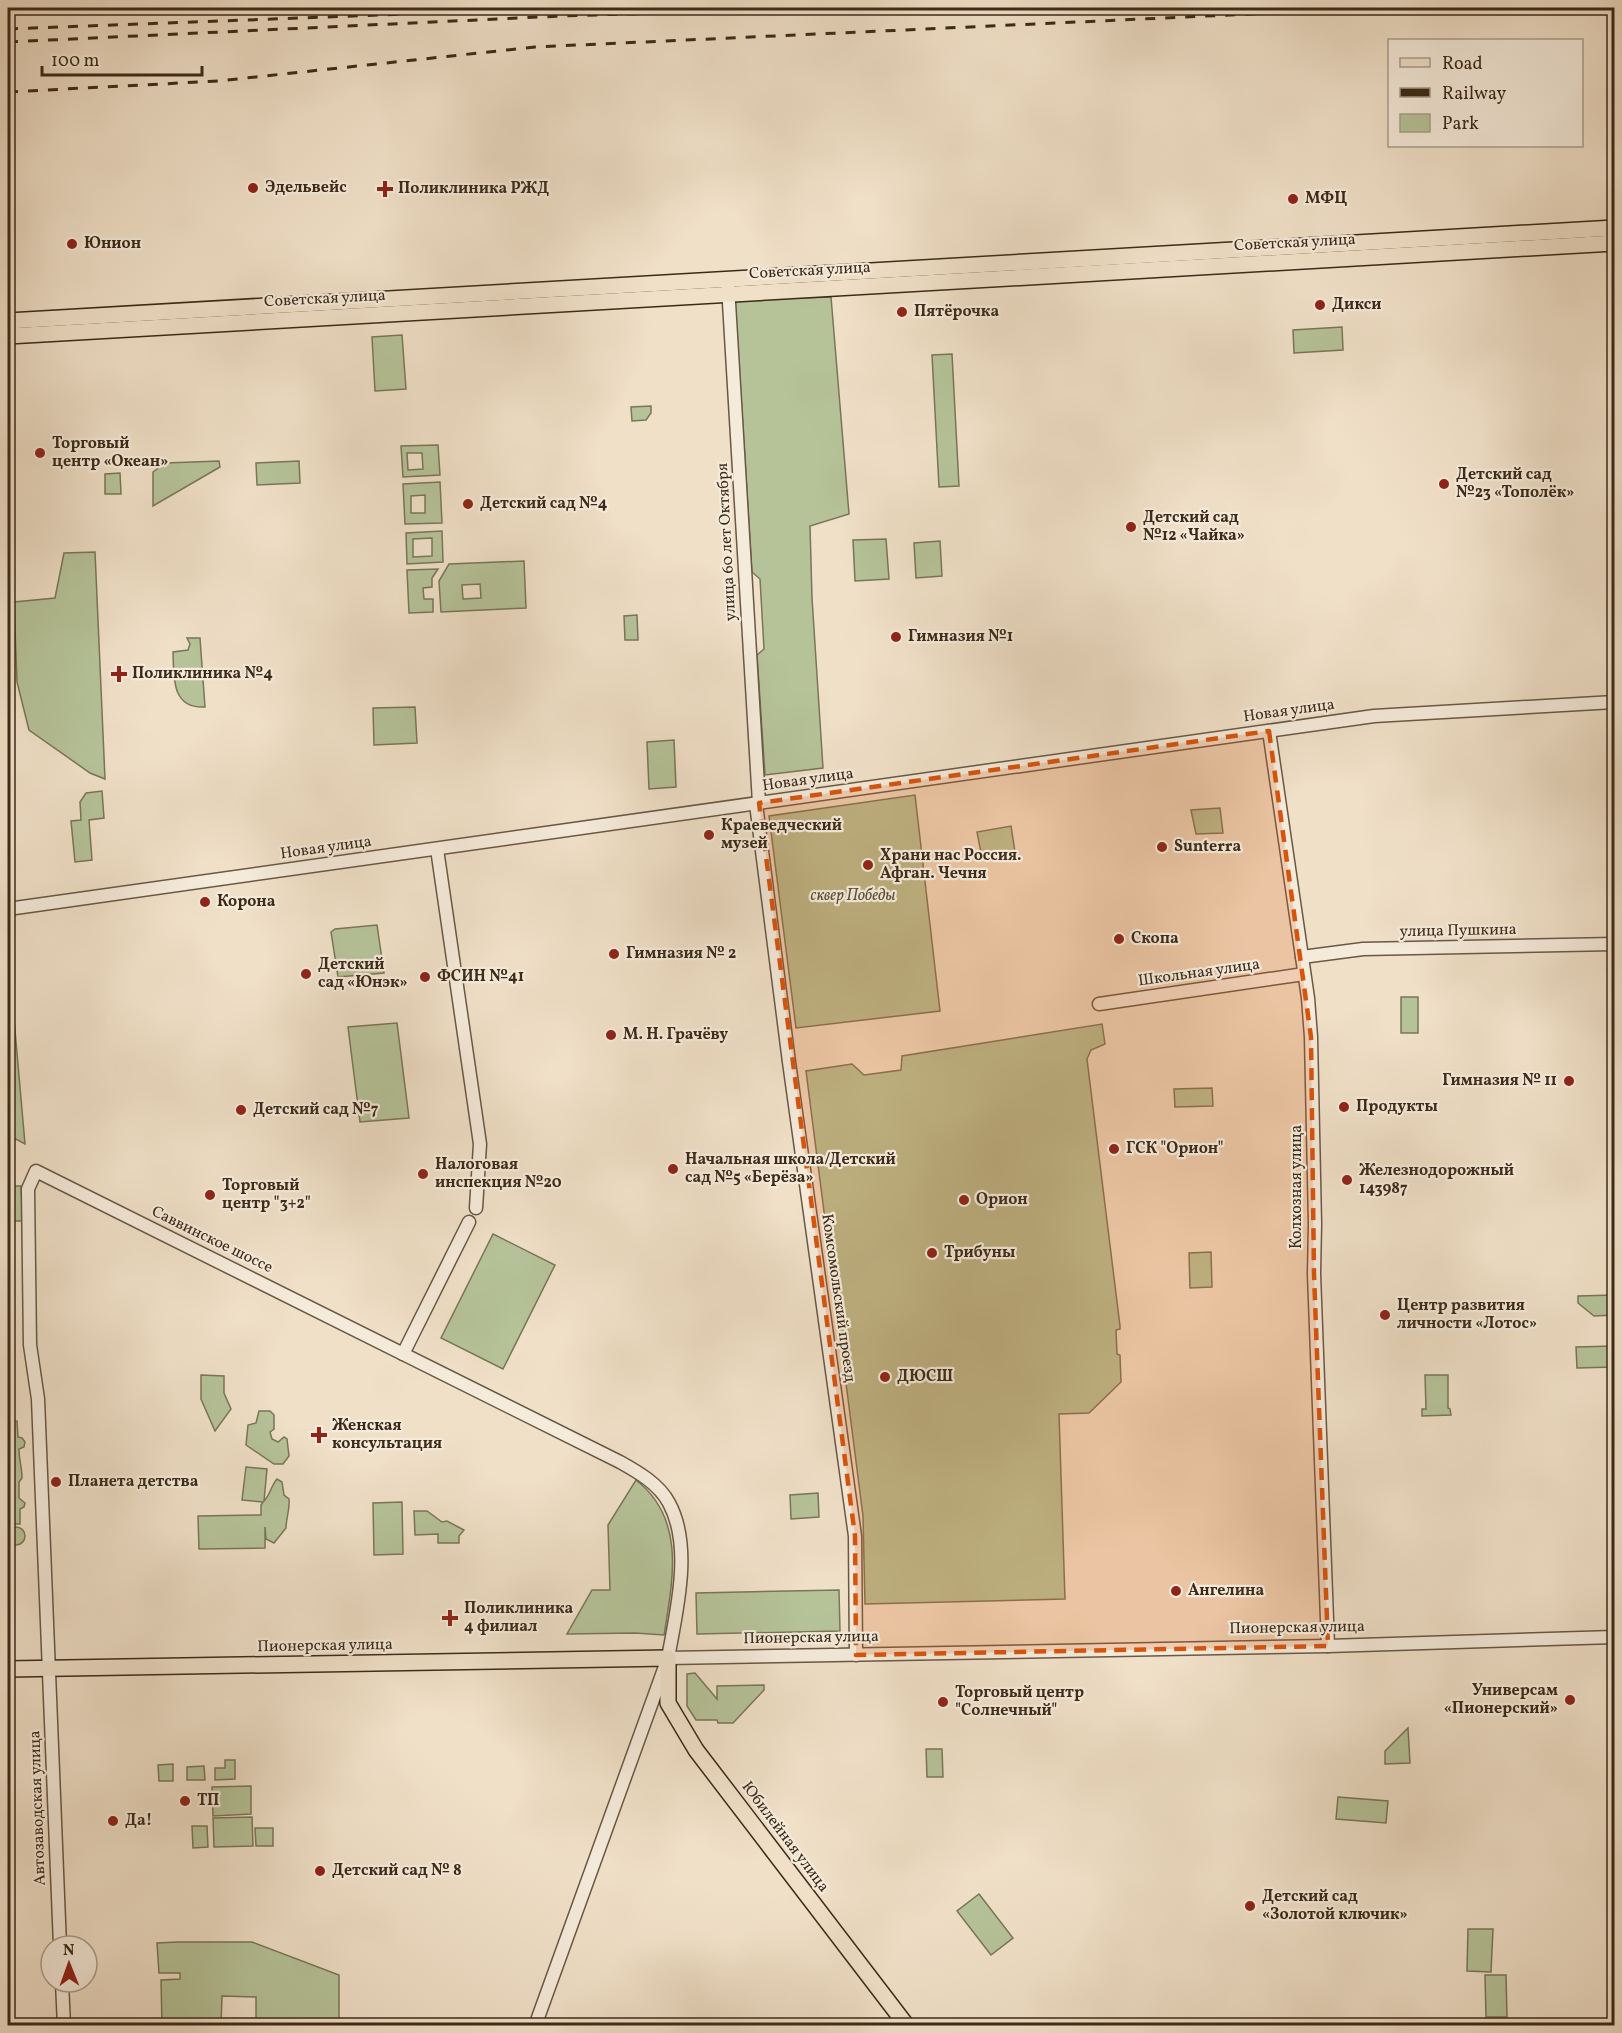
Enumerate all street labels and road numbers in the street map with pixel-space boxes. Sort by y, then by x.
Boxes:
street label: Советская улица [1234,229,1356,257]
street label: Советская улица [749,257,871,285]
street label: Советская улица [264,285,386,313]
street label: улица 60 лет Октября [712,462,742,622]
street label: Новая улица [1242,694,1336,728]
street label: Новая улица [761,763,855,797]
street label: Новая улица [279,831,373,865]
street label: улица Пушкина [1399,919,1517,943]
street label: Школьная улица [1137,954,1261,992]
street label: Колхозная улица [1286,1125,1308,1249]
street label: Саввинское шоссе [148,1201,276,1279]
street label: Комсомольский проезд [815,1212,861,1384]
street label: Пионерская улица [1229,1616,1365,1640]
street label: Пионерская улица [743,1626,879,1650]
street label: Пионерская улица [257,1634,393,1658]
street label: Автозаводская улица [24,1730,52,1886]
street label: Юбилейная улица [736,1777,834,1897]

